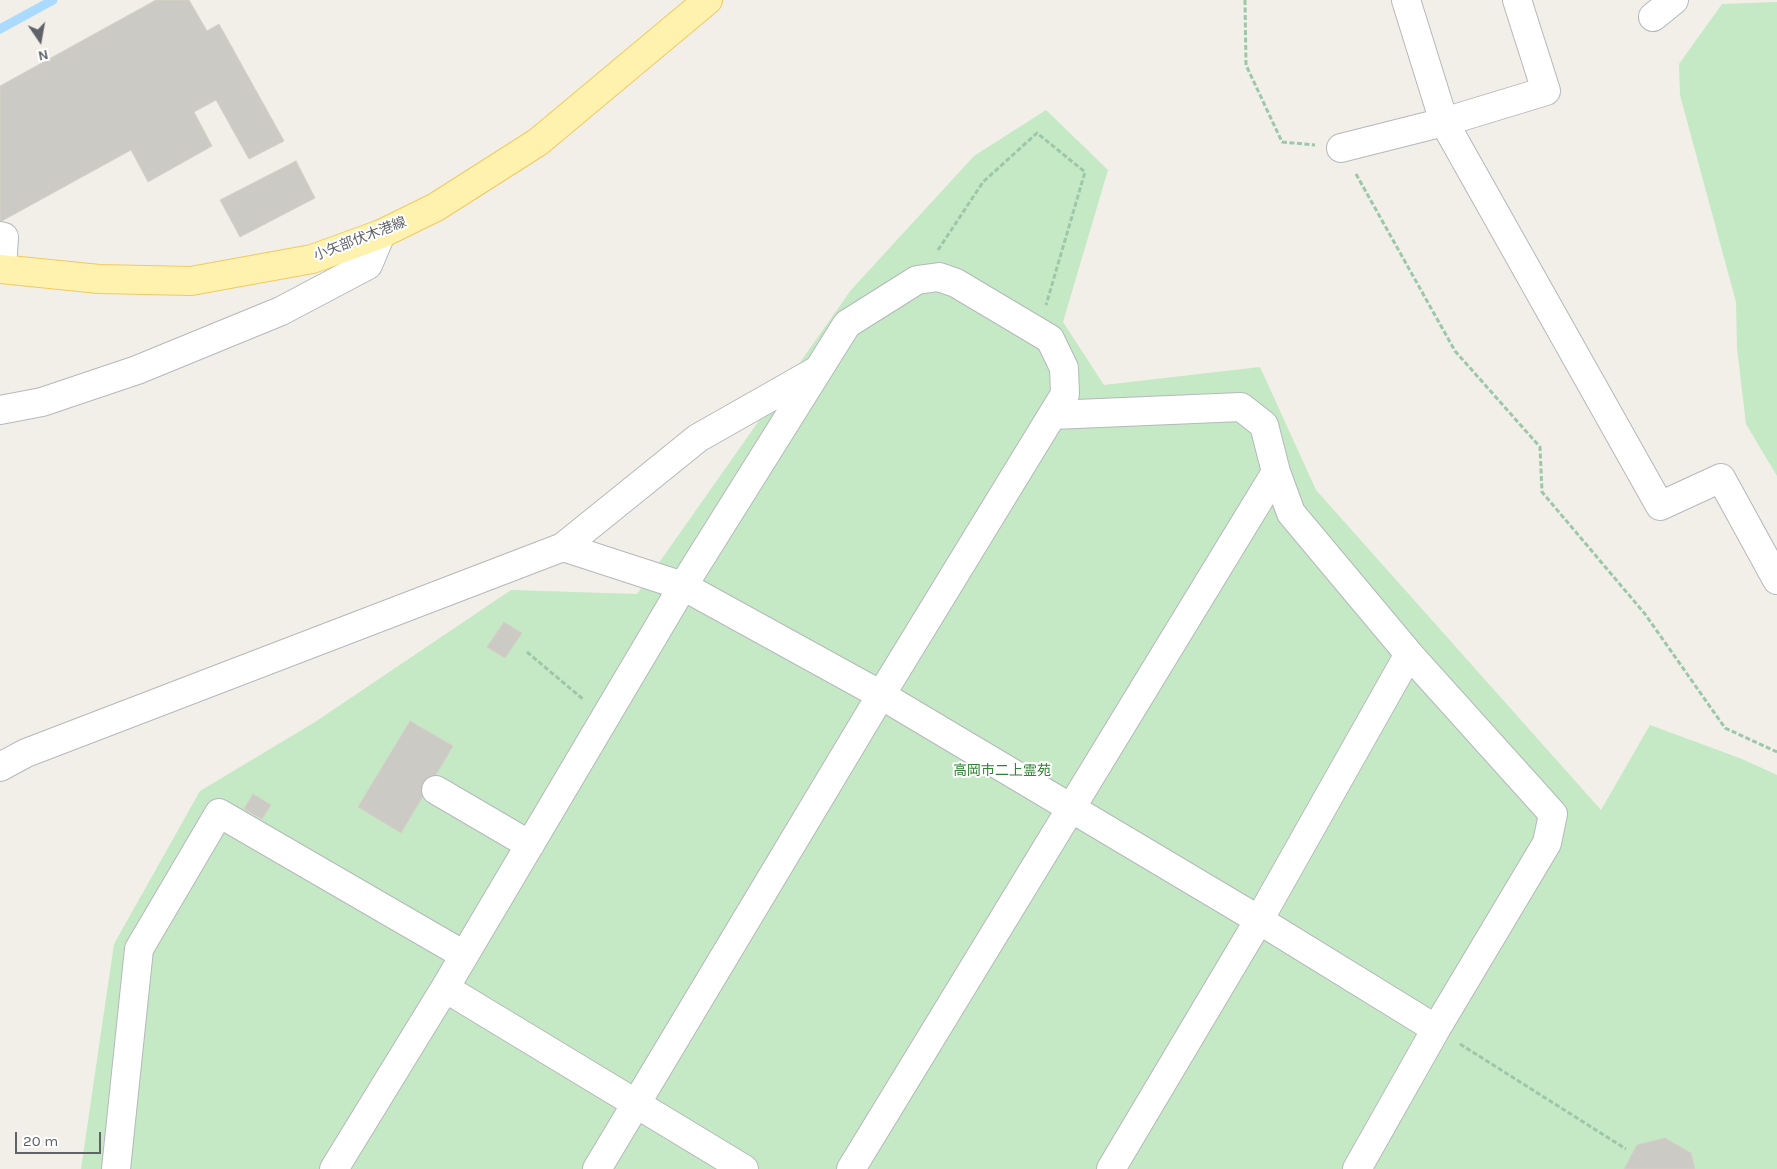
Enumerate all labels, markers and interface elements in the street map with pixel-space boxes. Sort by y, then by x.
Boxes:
north arrow [15,15,65,65]
text: N [37,46,50,65]
street label: 小矢部伏木港線 [311,214,409,264]
park label: 高岡市二上霊苑 [953,763,1051,779]
scale bar [18,1122,104,1154]
text: 20 m [23,1132,58,1150]

